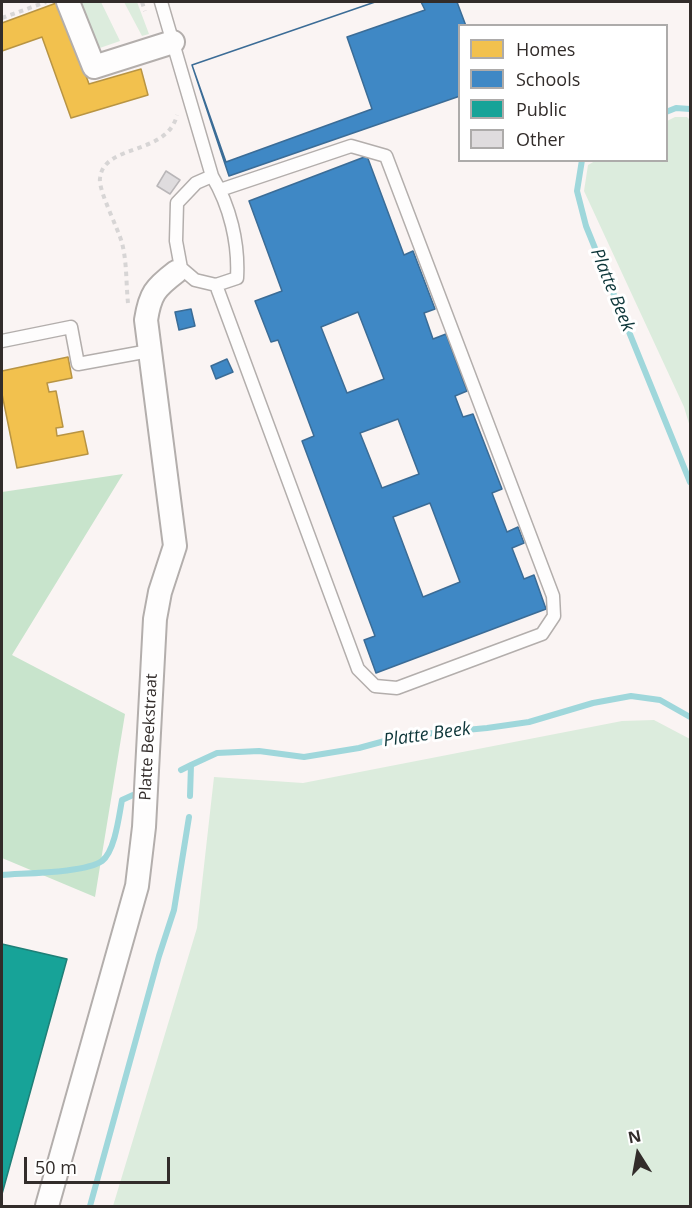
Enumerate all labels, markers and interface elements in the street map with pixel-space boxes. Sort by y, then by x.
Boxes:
legend [458,24,668,162]
text: Homes [516,37,575,61]
text: Schools [516,67,580,91]
text: Public [516,97,567,121]
text: Other [516,127,565,151]
water label: Platte Beek [586,245,638,335]
street label: Platte Beekstraat [136,673,162,801]
water label: Platte Beek [382,718,472,752]
north arrow [608,1124,668,1184]
text: N [626,1124,643,1148]
scale bar [27,1145,172,1183]
text: 50 m [35,1155,77,1179]

